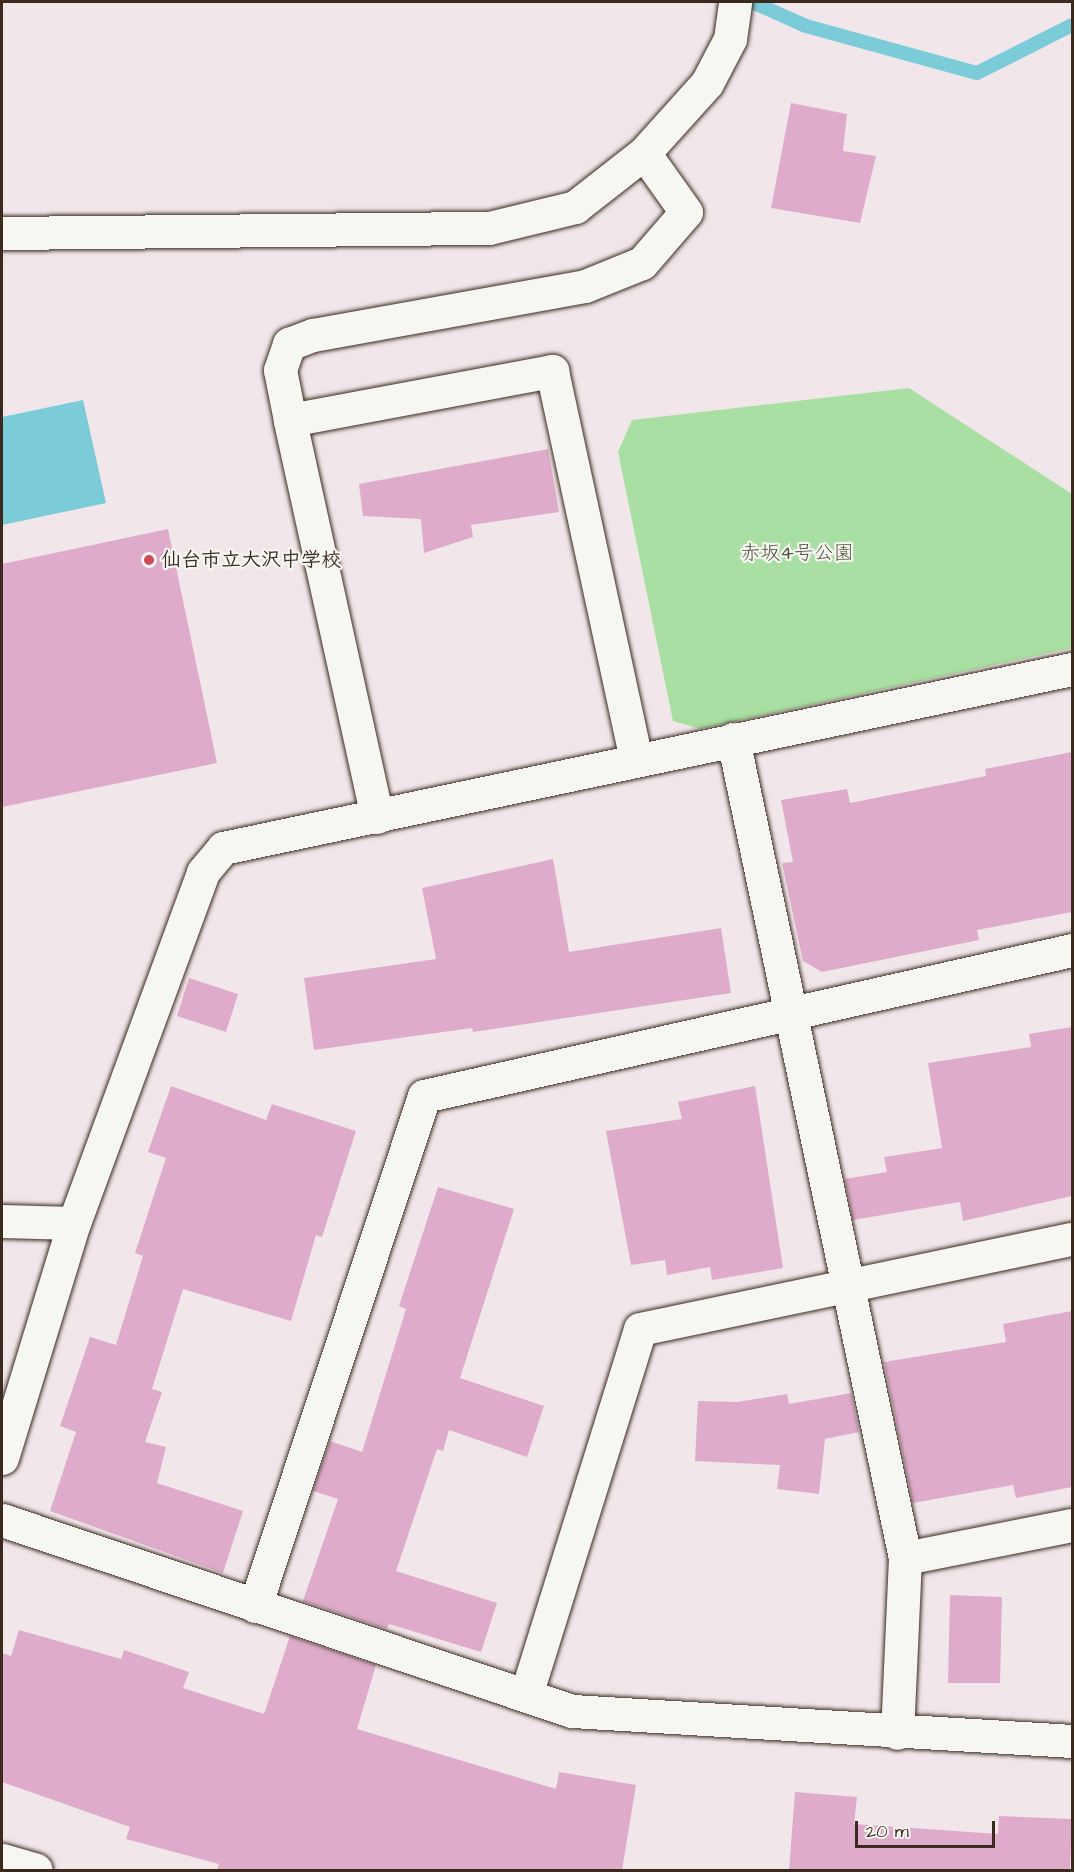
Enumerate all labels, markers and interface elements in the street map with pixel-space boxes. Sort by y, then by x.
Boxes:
park label: 赤坂4号公園 [740,541,854,565]
place label: 仙台市立大沢中学校 [161,548,341,572]
marker: 仙台市立大沢中学校 [142,553,156,567]
scale bar [858,1809,998,1847]
text: 20 m [866,1819,909,1844]

